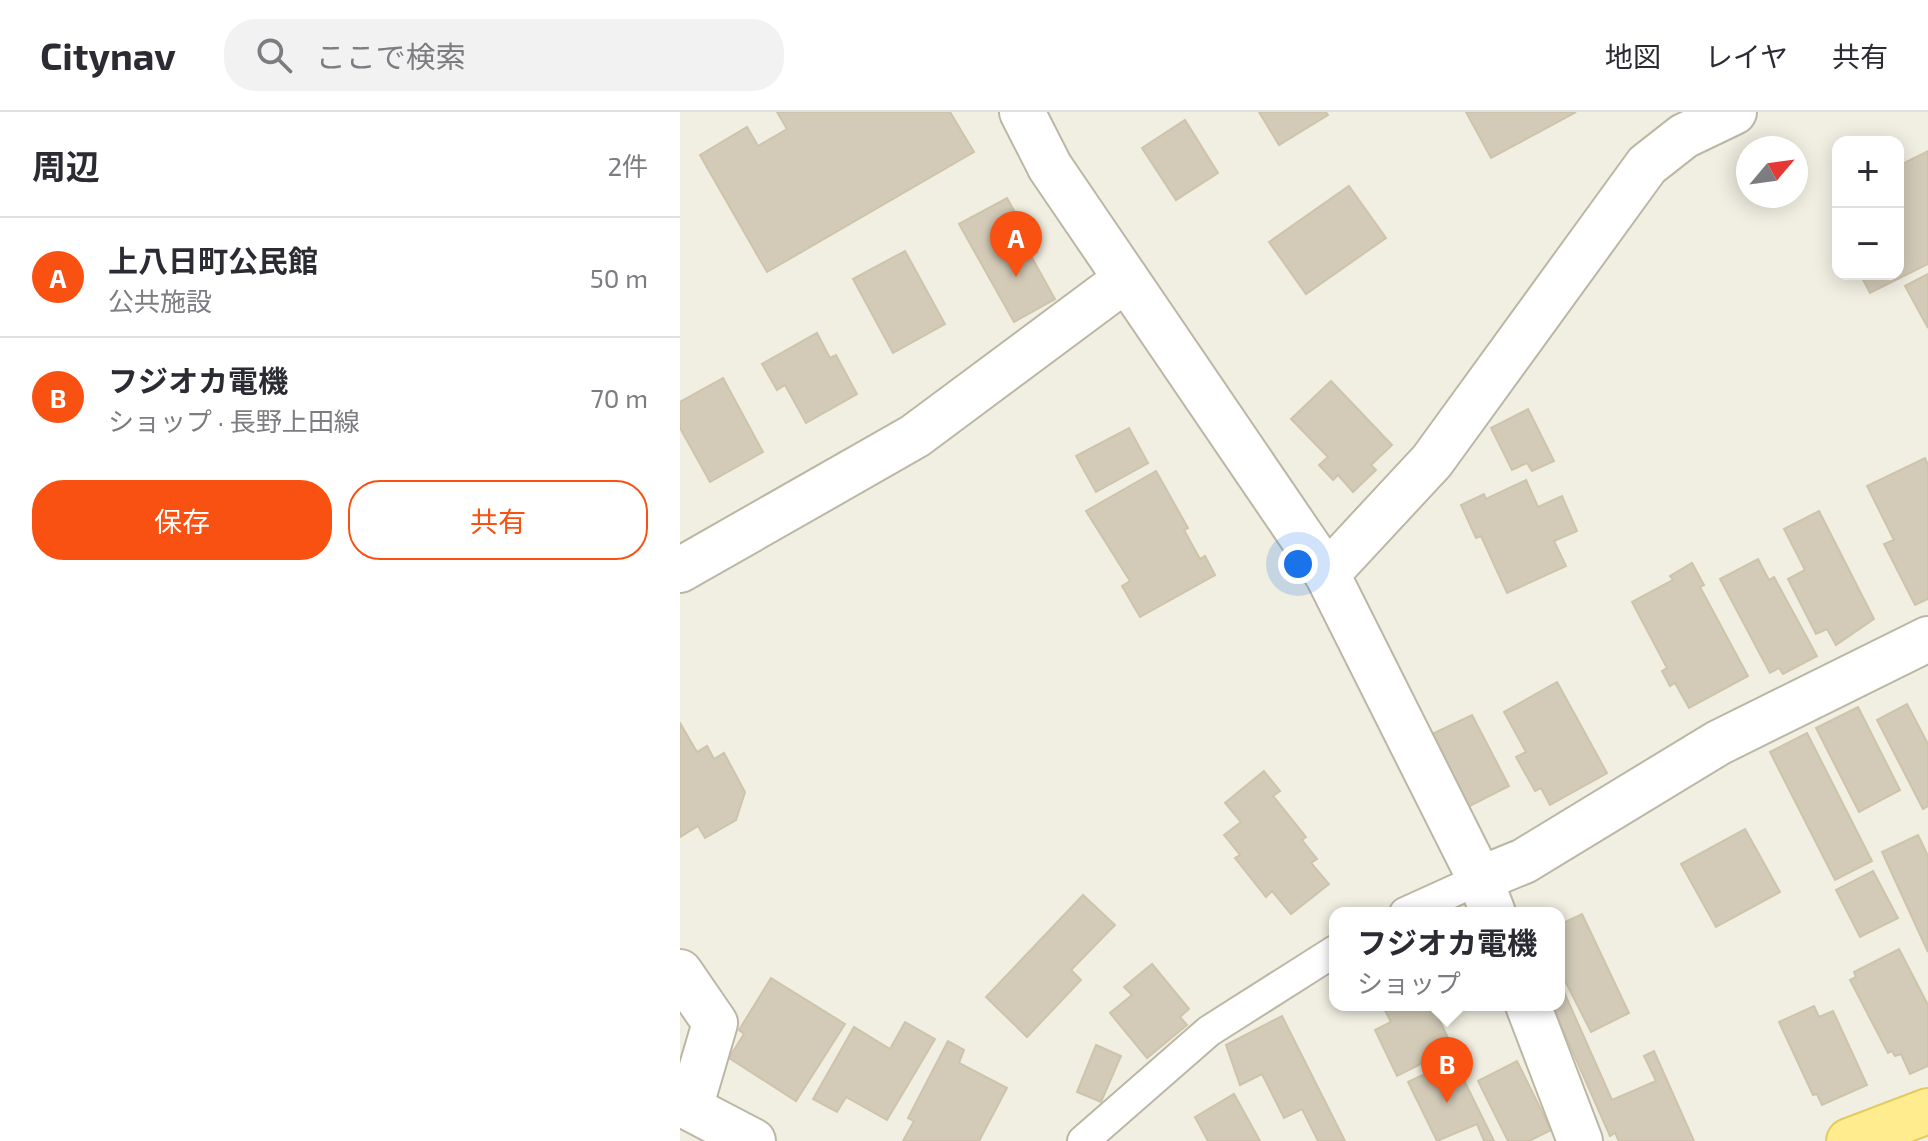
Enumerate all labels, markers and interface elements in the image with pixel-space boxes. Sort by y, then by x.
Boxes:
search box [224,19,784,91]
text: Citynav [40,32,176,78]
icon: search [252,33,296,77]
text: ここで検索 [316,38,466,74]
text: 地図 [1605,39,1661,73]
text: レイヤ [1705,39,1788,73]
text: 共有 [1832,39,1888,73]
north arrow [1736,136,1808,208]
map controls [1832,136,1904,280]
button: + [1832,136,1904,208]
text: 周辺 [32,145,100,186]
text: 2件 [607,150,648,181]
button: − [1832,208,1904,280]
pin: A [990,211,1042,277]
text: 上八日町公民館 [108,242,318,278]
text: A [50,262,66,293]
text: 50 m [590,262,648,293]
text: 公共施設 [108,285,212,316]
text: フジオカ電機 [108,362,288,398]
text: B [50,382,66,413]
text: 70 m [590,382,648,413]
text: ショップ · 長野上田線 [108,405,360,436]
button: 保存 [32,480,332,560]
button: 共有 [348,480,648,560]
your location [1278,544,1318,584]
popup [1329,907,1565,1011]
text: フジオカ電機 [1357,924,1537,960]
text: ショップ [1357,967,1461,998]
pin: B [1421,1037,1473,1103]

